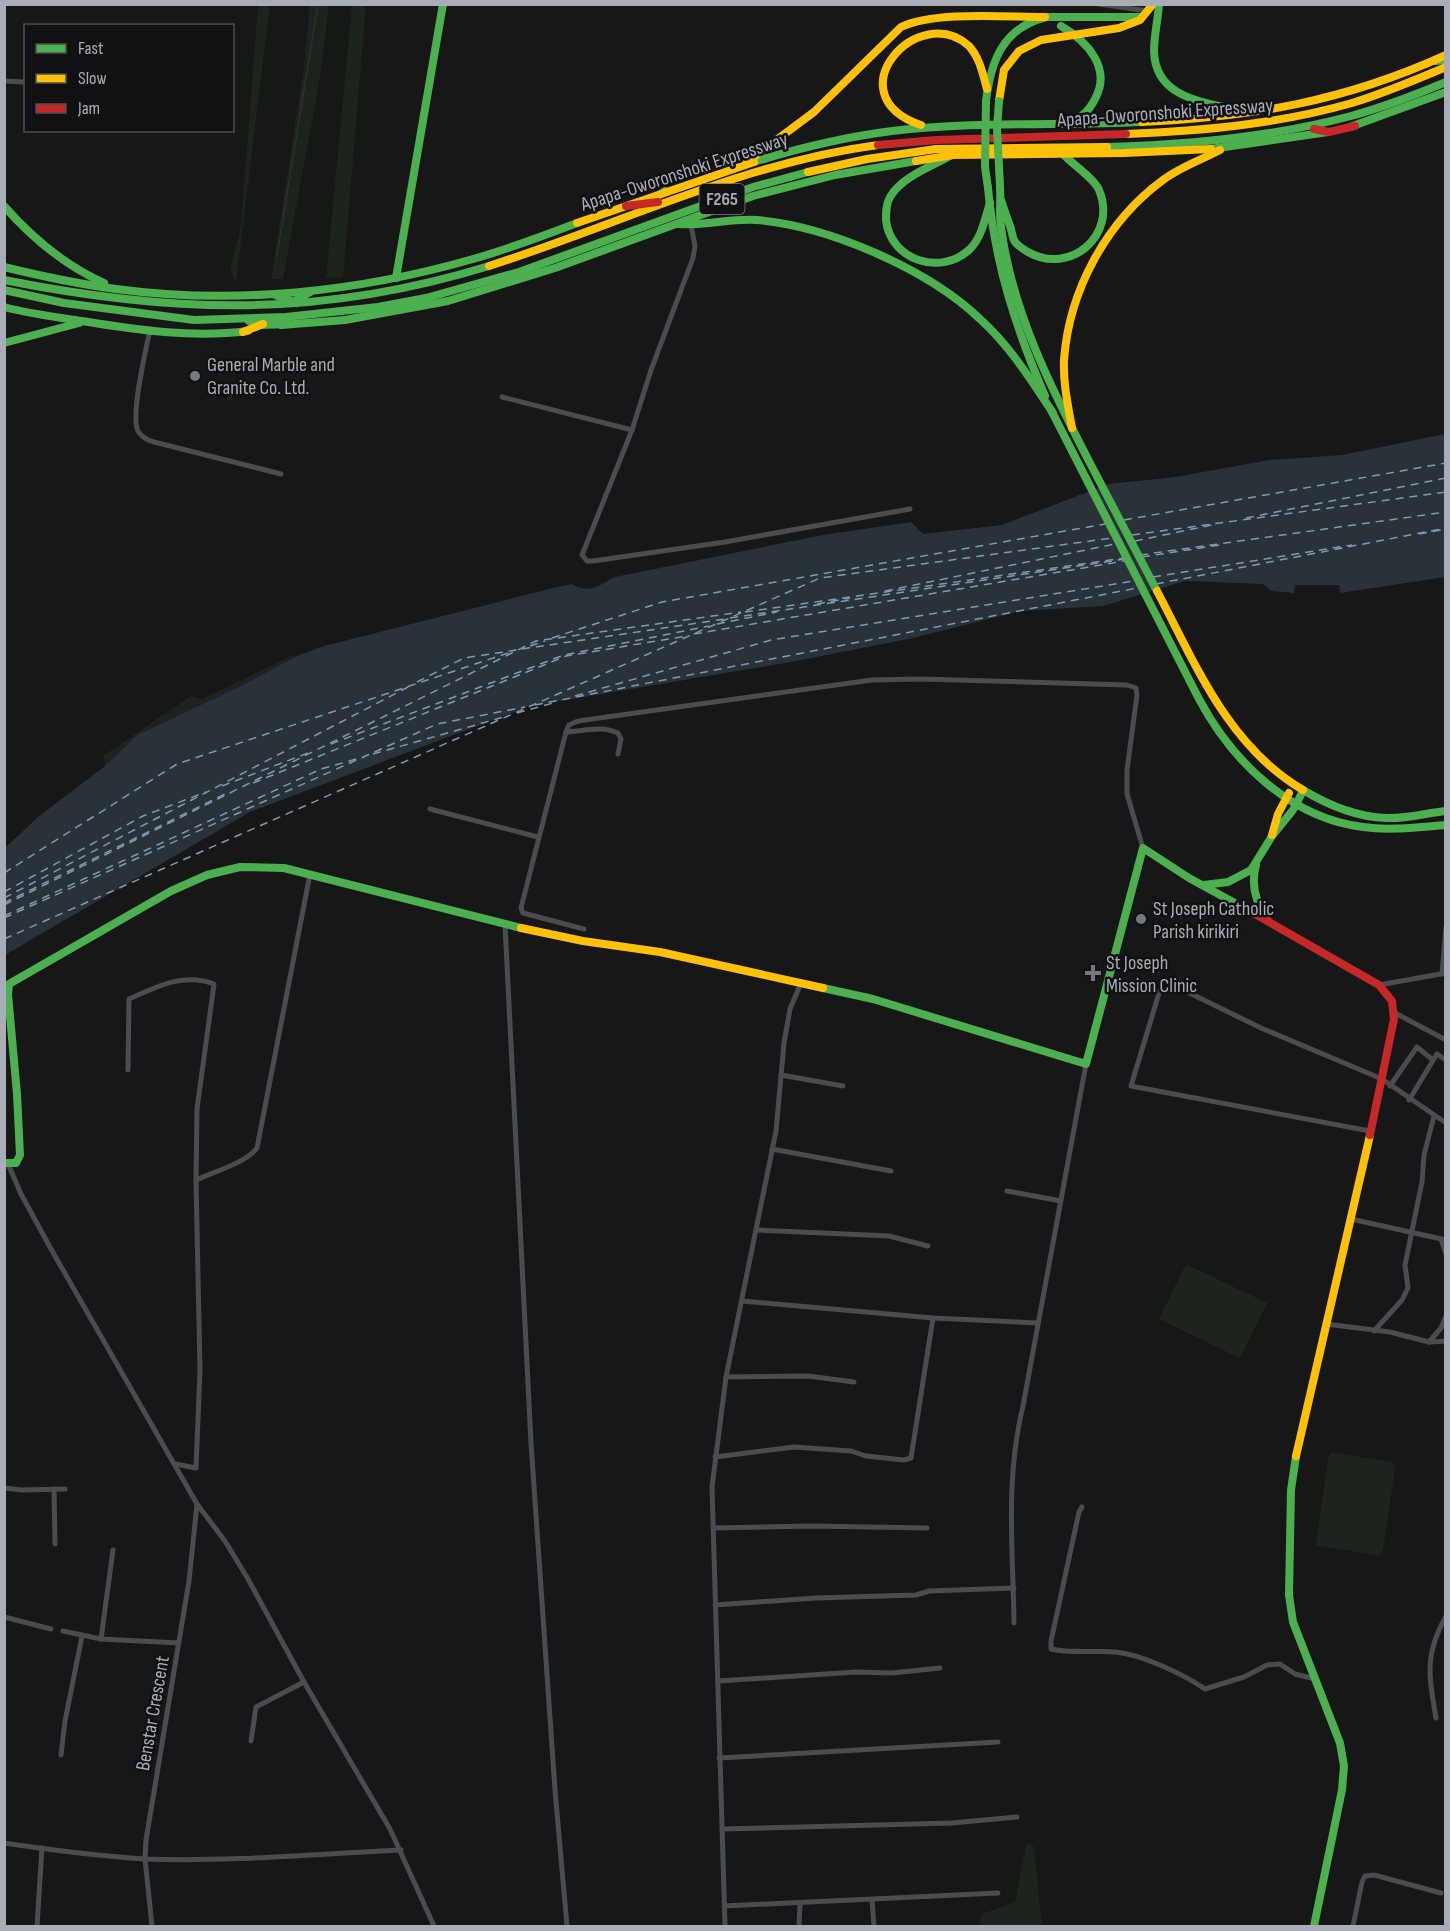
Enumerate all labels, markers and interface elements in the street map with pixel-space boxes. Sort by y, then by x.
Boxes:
legend [24,24,234,132]
text: Fast [78,38,104,59]
text: Slow [78,68,107,89]
street label: Apapa-Oworonshoki Expressway [1055,93,1274,133]
text: Jam [77,98,100,119]
street label: Apapa-Oworonshoki Expressway [577,127,791,217]
road number: F265 [700,184,744,214]
place label: General Marble and Granite Co. Ltd. [207,353,335,400]
marker: General Marble and Granite Co. Ltd. [188,369,202,383]
place label: St Joseph Catholic Parish kirikiri [1153,897,1274,944]
marker: St Joseph Catholic Parish kirikiri [1134,912,1148,926]
place label: St Joseph Mission Clinic [1106,951,1197,998]
marker: St Joseph Mission Clinic [1084,964,1102,982]
street label: Benstar Crescent [131,1654,175,1773]

